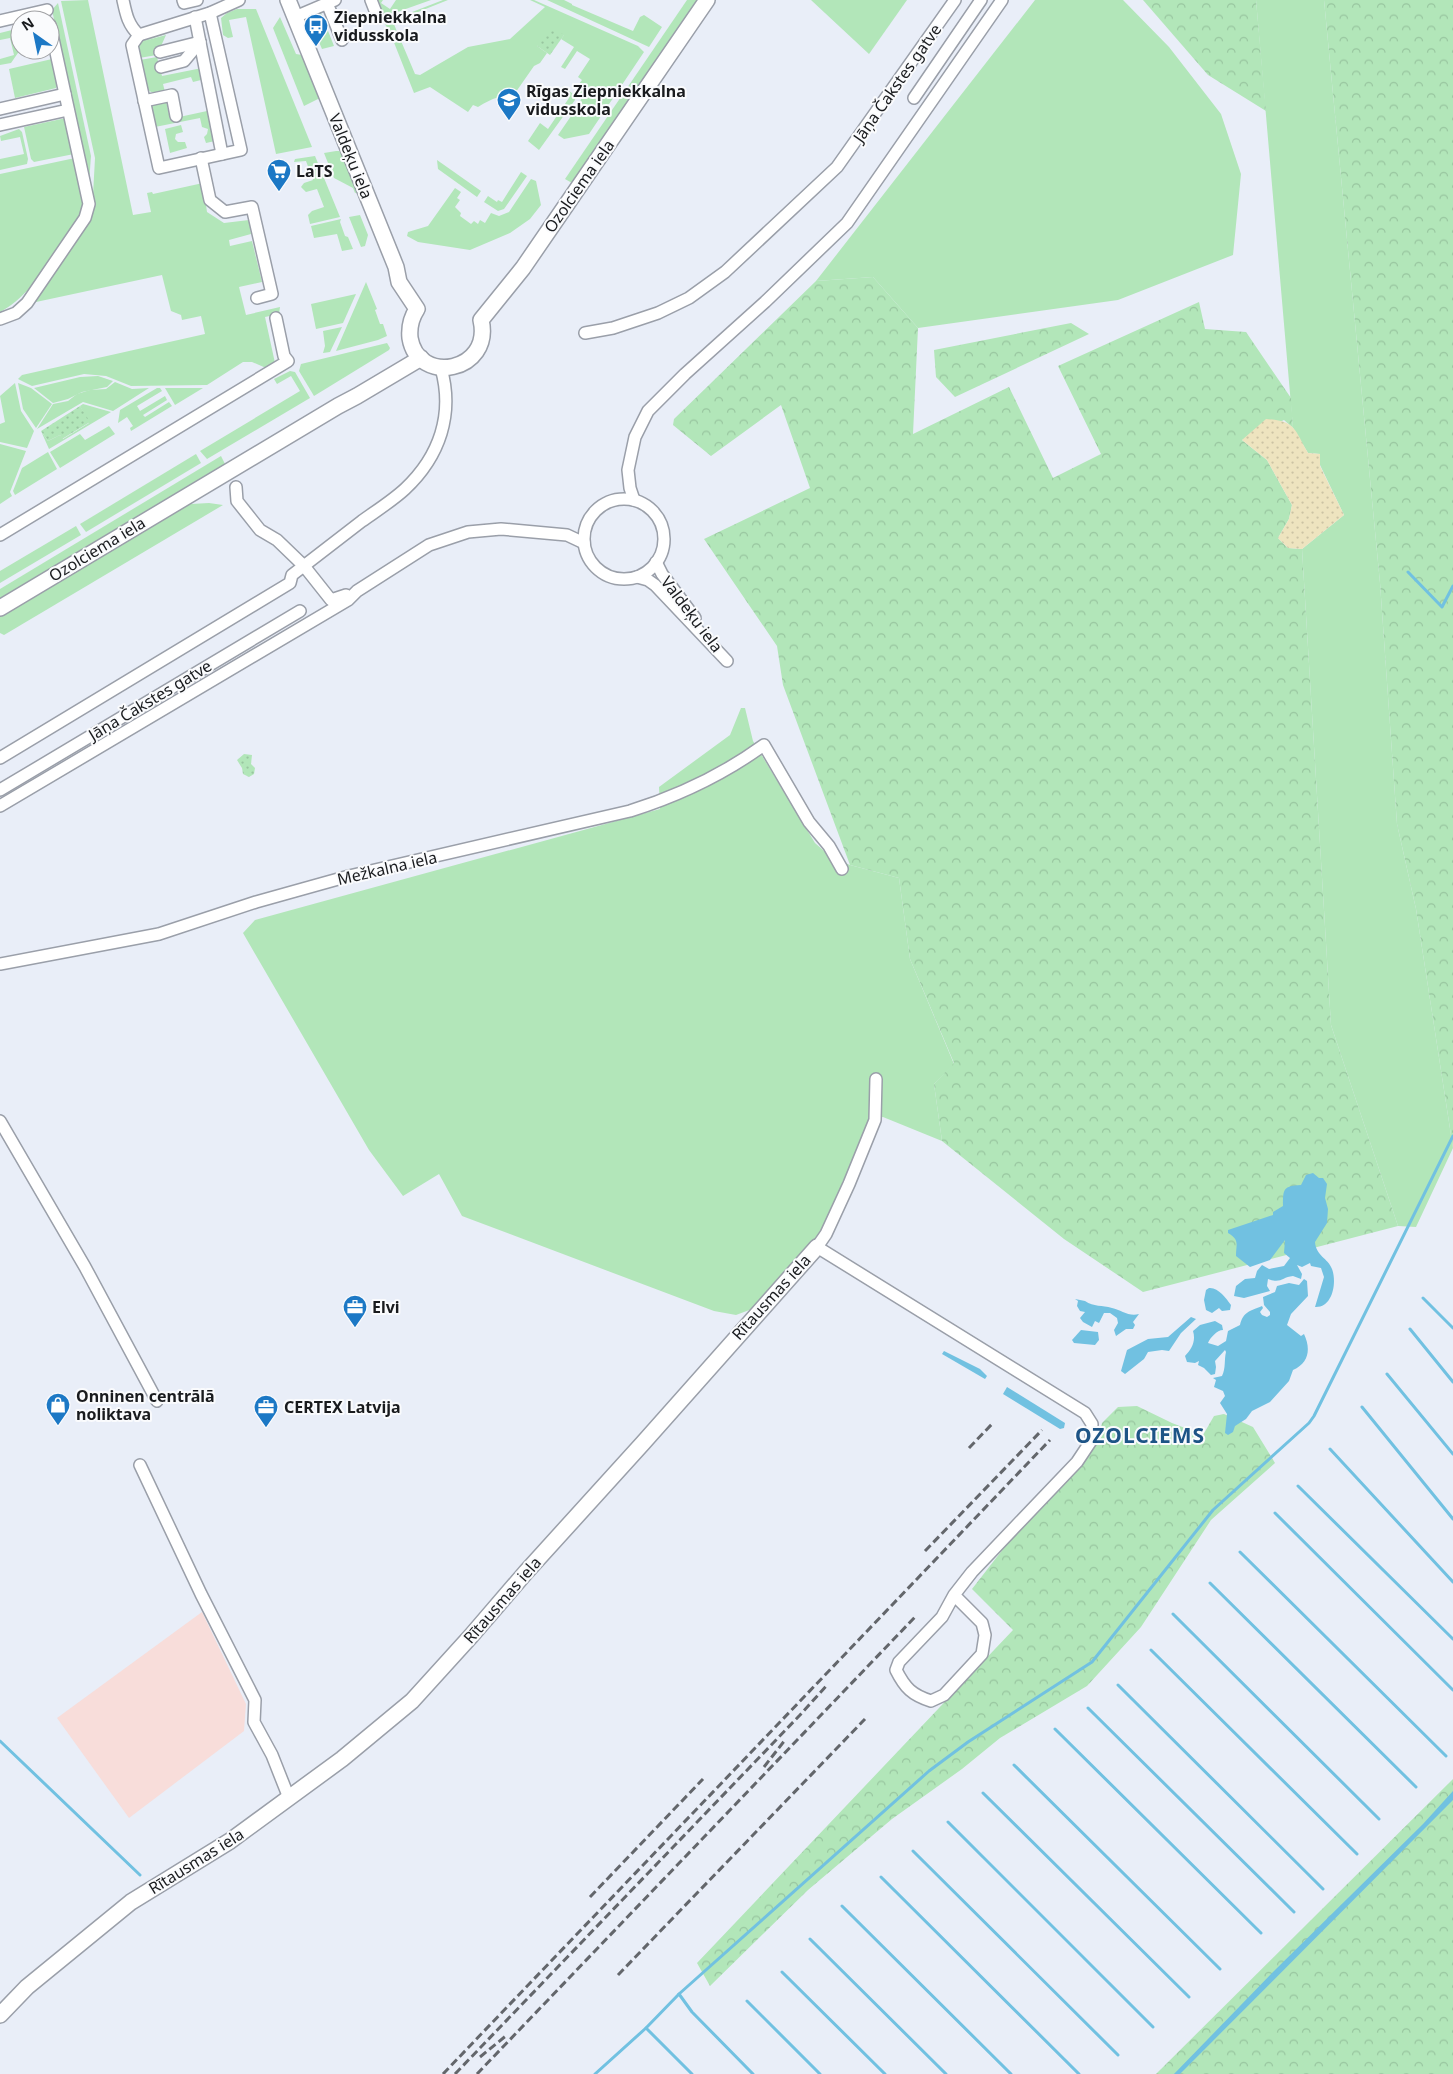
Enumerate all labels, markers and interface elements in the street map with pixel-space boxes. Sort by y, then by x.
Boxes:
place label: Ziepniekkalna vidusskola [334,6,447,46]
north arrow [10,10,60,60]
text: N [18,13,38,35]
bus stop icon: Ziepniekkalna vidusskola [303,13,329,47]
street label: Jāņa Čakstes gatve [847,19,946,148]
place label: Rīgas Ziepniekkalna vidusskola [526,80,686,120]
school or university icon: Rīgas Ziepniekkalna vidusskola [496,87,522,121]
street label: Valdeķu iela [324,110,378,202]
street label: Ozolciema iela [539,135,619,237]
supermarket icon: LaTS [266,158,292,192]
place label: LaTS [296,160,333,182]
street label: Ozolciema iela [45,511,149,587]
street label: Valdeķu iela [656,571,728,657]
street label: Jāņa Čakstes gatve [83,655,216,747]
street label: Mežkalna iela [335,846,439,890]
street label: Rītausmas iela [727,1249,815,1345]
office icon: Elvi [342,1294,368,1328]
place label: Elvi [372,1296,400,1318]
place label: Onninen centrālā noliktava [76,1385,215,1425]
shop icon: Onninen centrālā noliktava [45,1392,71,1426]
office icon: CERTEX Latvija [253,1394,279,1428]
place label: CERTEX Latvija [284,1396,401,1418]
district label: OZOLCIEMS [1075,1421,1205,1449]
street label: Rītausmas iela [458,1552,546,1648]
street label: Rītausmas iela [144,1823,248,1899]

